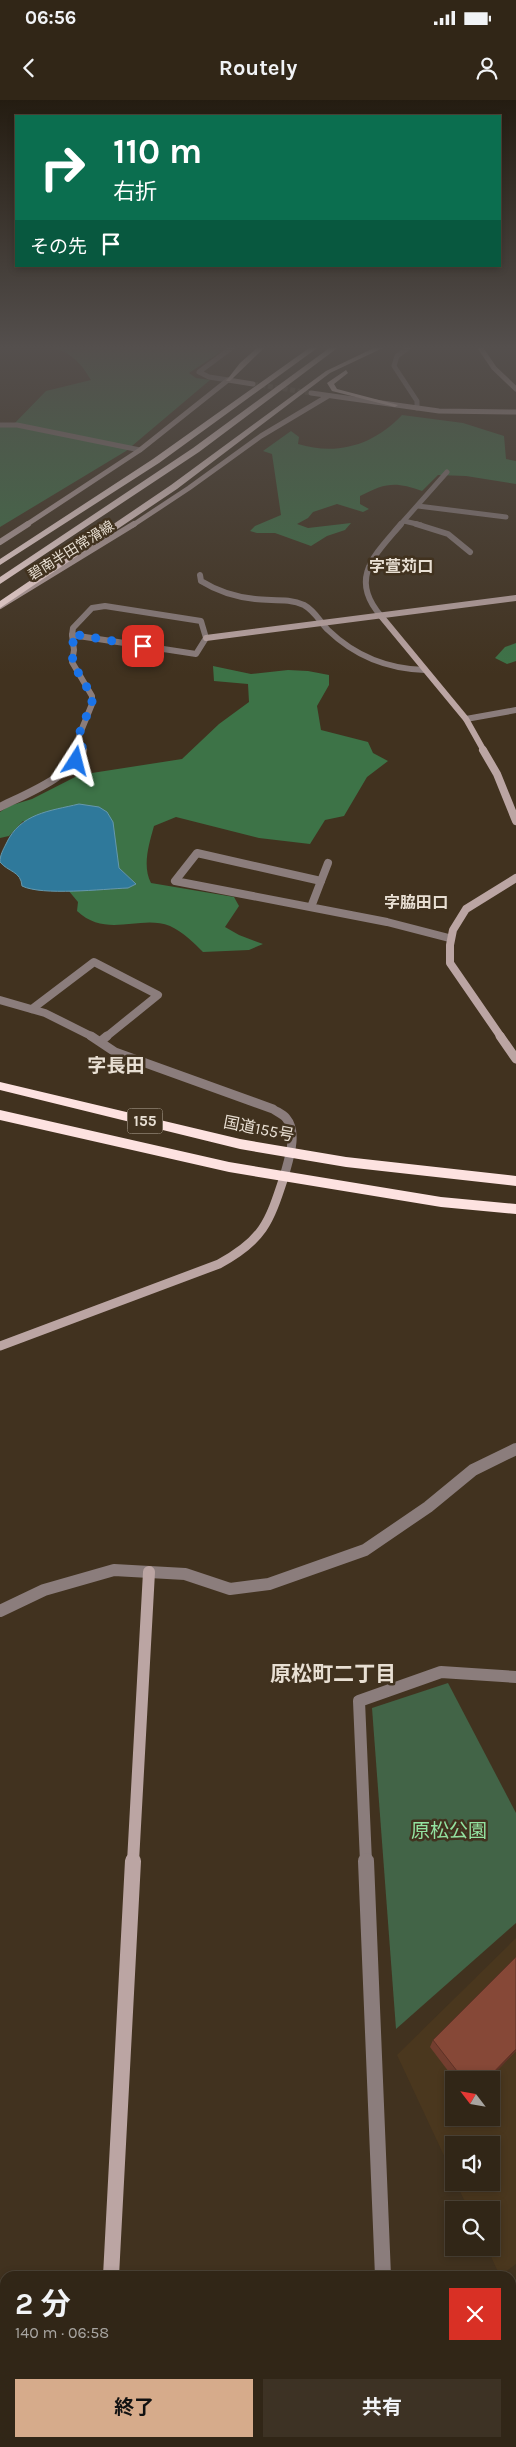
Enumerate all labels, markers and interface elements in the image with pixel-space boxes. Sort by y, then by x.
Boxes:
text: 06:56 [25,7,76,29]
icon: back [15,54,43,82]
icon: person [473,54,501,82]
text: Routely [219,55,297,81]
text: 110 m [113,131,202,172]
icon: right [30,135,95,200]
text: 右折 [113,179,157,205]
icon: arrive [97,230,125,258]
text: その先 [30,236,87,258]
street label: 碧南半田常滑線 [25,517,117,584]
district label: 字萱苅口 [369,557,433,576]
pin [122,625,164,667]
icon: arrive [129,632,157,660]
position arrow [49,734,101,786]
district label: 字脇田口 [384,893,448,912]
district label: 字長田 [87,1055,145,1077]
road number: 155 [128,1108,162,1134]
street label: 国道155号 [222,1112,296,1145]
district label: 原松町二丁目 [270,1662,396,1686]
park label: 原松公園 [411,1820,487,1842]
north arrow [445,2071,500,2126]
map controls [445,2071,500,2256]
button: sound [445,2136,500,2191]
button: search [445,2201,500,2256]
text: 2 分 [15,2286,71,2322]
button: close [449,2288,501,2340]
text: 140 m · 06:58 [15,2323,109,2342]
button: 終了 [15,2379,253,2437]
button: 共有 [263,2379,501,2437]

